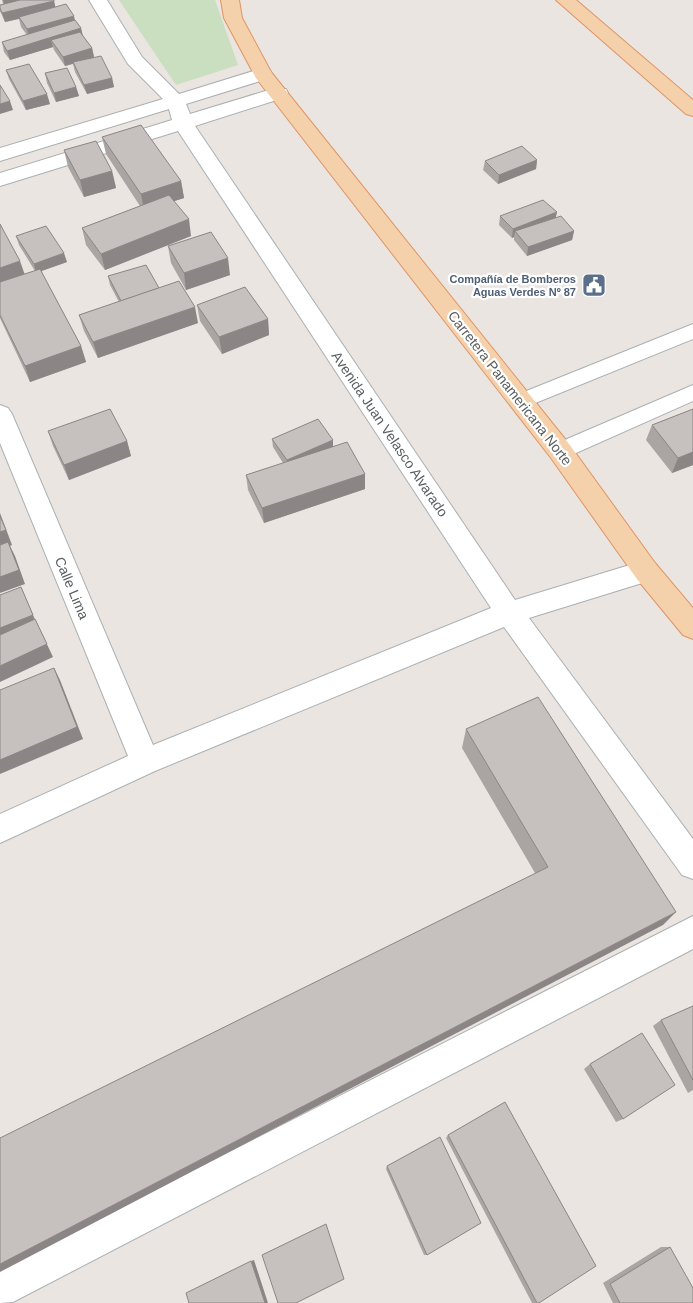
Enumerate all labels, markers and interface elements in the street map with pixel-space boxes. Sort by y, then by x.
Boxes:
public building icon: Compañía de Bomberos Aguas Verdes Nº 87 [581,272,607,298]
place label: Compañía de Bomberos Aguas Verdes Nº 87 [449,273,576,298]
street label: Carretera Panamericana Norte [445,308,575,469]
street label: Avenida Juan Velasco Alvarado [329,348,452,520]
street label: Calle Lima [52,554,92,622]

